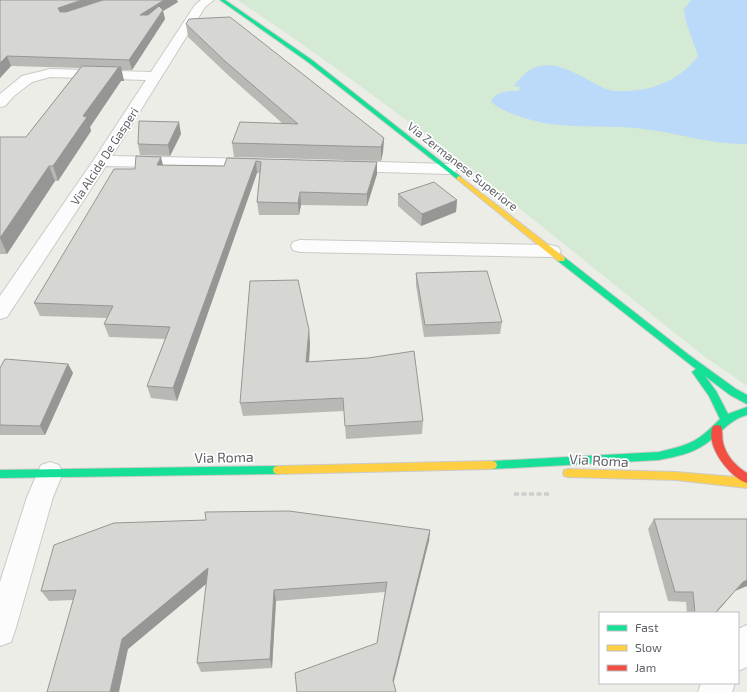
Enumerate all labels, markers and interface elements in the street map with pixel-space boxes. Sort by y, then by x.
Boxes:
street label: Via Alcide De Gasperi [67,105,141,207]
street label: Via Zermanese Superiore [405,119,521,213]
street label: Via Roma [194,448,254,466]
street label: Via Roma [569,450,629,470]
legend [599,612,739,684]
text: Fast [635,620,659,634]
text: Slow [635,640,662,654]
text: Jam [635,660,656,674]

